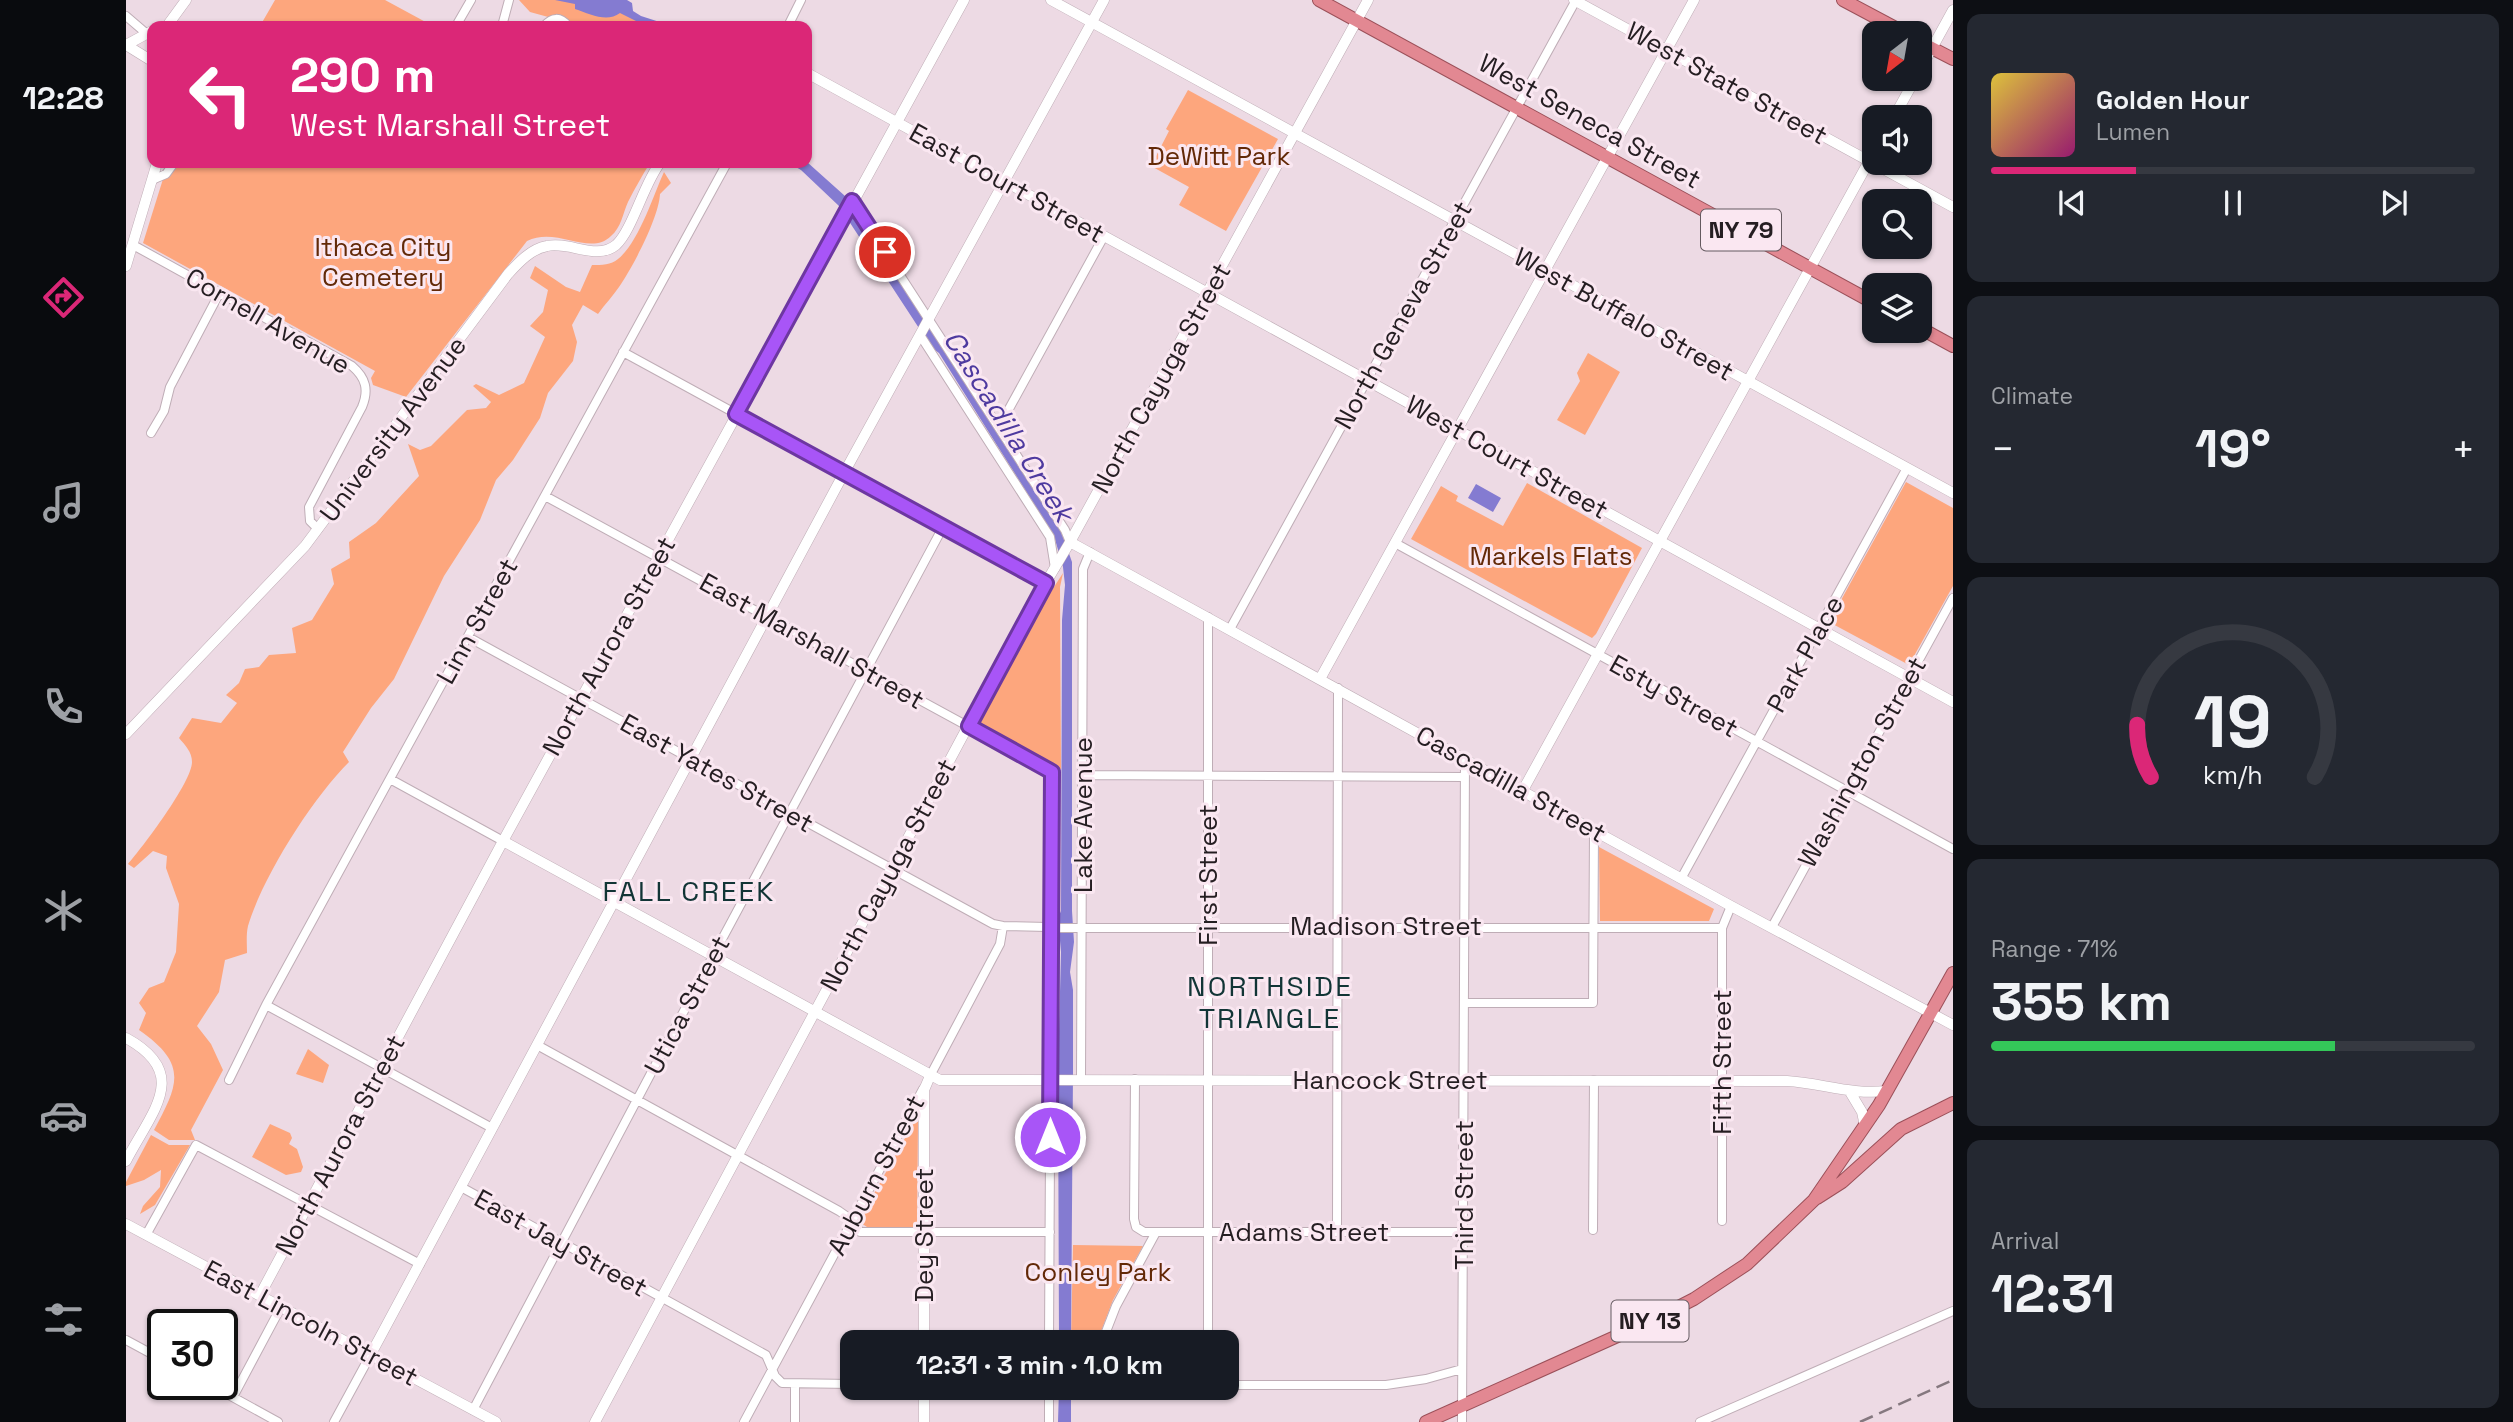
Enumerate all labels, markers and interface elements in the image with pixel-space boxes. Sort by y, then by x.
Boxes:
street label: West State Street [1620,14,1834,152]
north arrow [1862,21,1932,91]
map controls [1862,21,1932,343]
text: 290 m [290,44,435,106]
street label: West Seneca Street [1473,46,1707,196]
icon: left [175,49,266,140]
text: 12:28 [22,78,104,118]
text: Golden Hour [2096,83,2250,117]
text: West Marshall Street [290,105,610,145]
button: sound [1862,105,1932,175]
street label: East Court Street [903,115,1111,251]
text: Lumen [2096,117,2170,147]
park label: DeWitt Park [1148,139,1290,173]
icon: previous [2053,184,2091,222]
icon: pause [2214,184,2252,222]
icon: next [2375,184,2413,222]
button: search [1862,189,1932,259]
street label: North Geneva Street [1326,195,1480,435]
road number: NY 79 [1701,210,1781,250]
pin [855,222,915,282]
park label: Ithaca City Cemetery [315,230,451,294]
icon: arrive [866,233,904,271]
street label: West Buffalo Street [1508,239,1740,389]
street label: North Cayuga Street [1083,257,1239,499]
street label: Cornell Avenue [179,260,357,382]
icon: directions [39,273,88,322]
button: layers [1862,273,1932,343]
water label: Cascadilla Creek [936,323,1084,531]
street label: University Avenue [312,329,474,529]
text: Climate [1991,381,2073,411]
street label: West Court Street [1400,387,1614,527]
text: 19° [2195,416,2271,482]
text: − [1991,425,2015,473]
text: + [2451,425,2475,473]
icon: music [39,478,88,527]
street label: North Aurora Street [535,530,683,762]
park label: Markels Flats [1470,539,1632,573]
street label: Linn Street [429,552,525,690]
street label: East Marshall Street [694,565,930,717]
street label: Park Place [1759,590,1851,718]
street label: Esty Street [1604,647,1744,745]
street label: Washington Street [1790,651,1934,873]
text: 19 [2194,675,2272,768]
icon: phone [39,682,88,731]
street label: East Yates Street [614,706,820,840]
street label: Cascadilla Street [1410,718,1612,850]
street label: Lake Avenue [1066,737,1100,893]
street label: North Cayuga Street [812,753,964,997]
text: km/h [2203,759,2263,791]
street label: First Street [1191,804,1225,946]
district label: FALL CREEK [603,873,775,909]
icon: climate [39,886,88,935]
street label: Madison Street [1290,909,1482,943]
street label: Utica Street [636,930,738,1080]
text: Range · 71% [1991,934,2117,964]
district label: NORTHSIDE TRIANGLE [1187,968,1353,1036]
text: 355 km [1991,969,2172,1035]
street label: Fifth Street [1705,989,1739,1135]
street label: North Aurora Street [267,1029,413,1261]
street label: Hancock Street [1292,1063,1488,1097]
street label: Auburn Street [819,1089,933,1261]
icon: car [39,1091,88,1140]
position arrow [1013,1100,1087,1174]
street label: Third Street [1447,1120,1481,1270]
street label: Dey Street [907,1168,941,1302]
street label: East Jay Street [468,1181,654,1305]
street label: Adams Street [1219,1215,1389,1249]
text: Arrival [1991,1226,2059,1256]
street label: East Lincoln Street [198,1252,424,1394]
park label: Conley Park [1024,1255,1172,1289]
text: 12:31 [1991,1261,2115,1327]
icon: filters [39,1295,88,1344]
road number: NY 13 [1612,1301,1688,1342]
speed limit sign: 30 [147,1309,238,1400]
text: 12:31 · 3 min · 1.0 km [916,1348,1163,1382]

